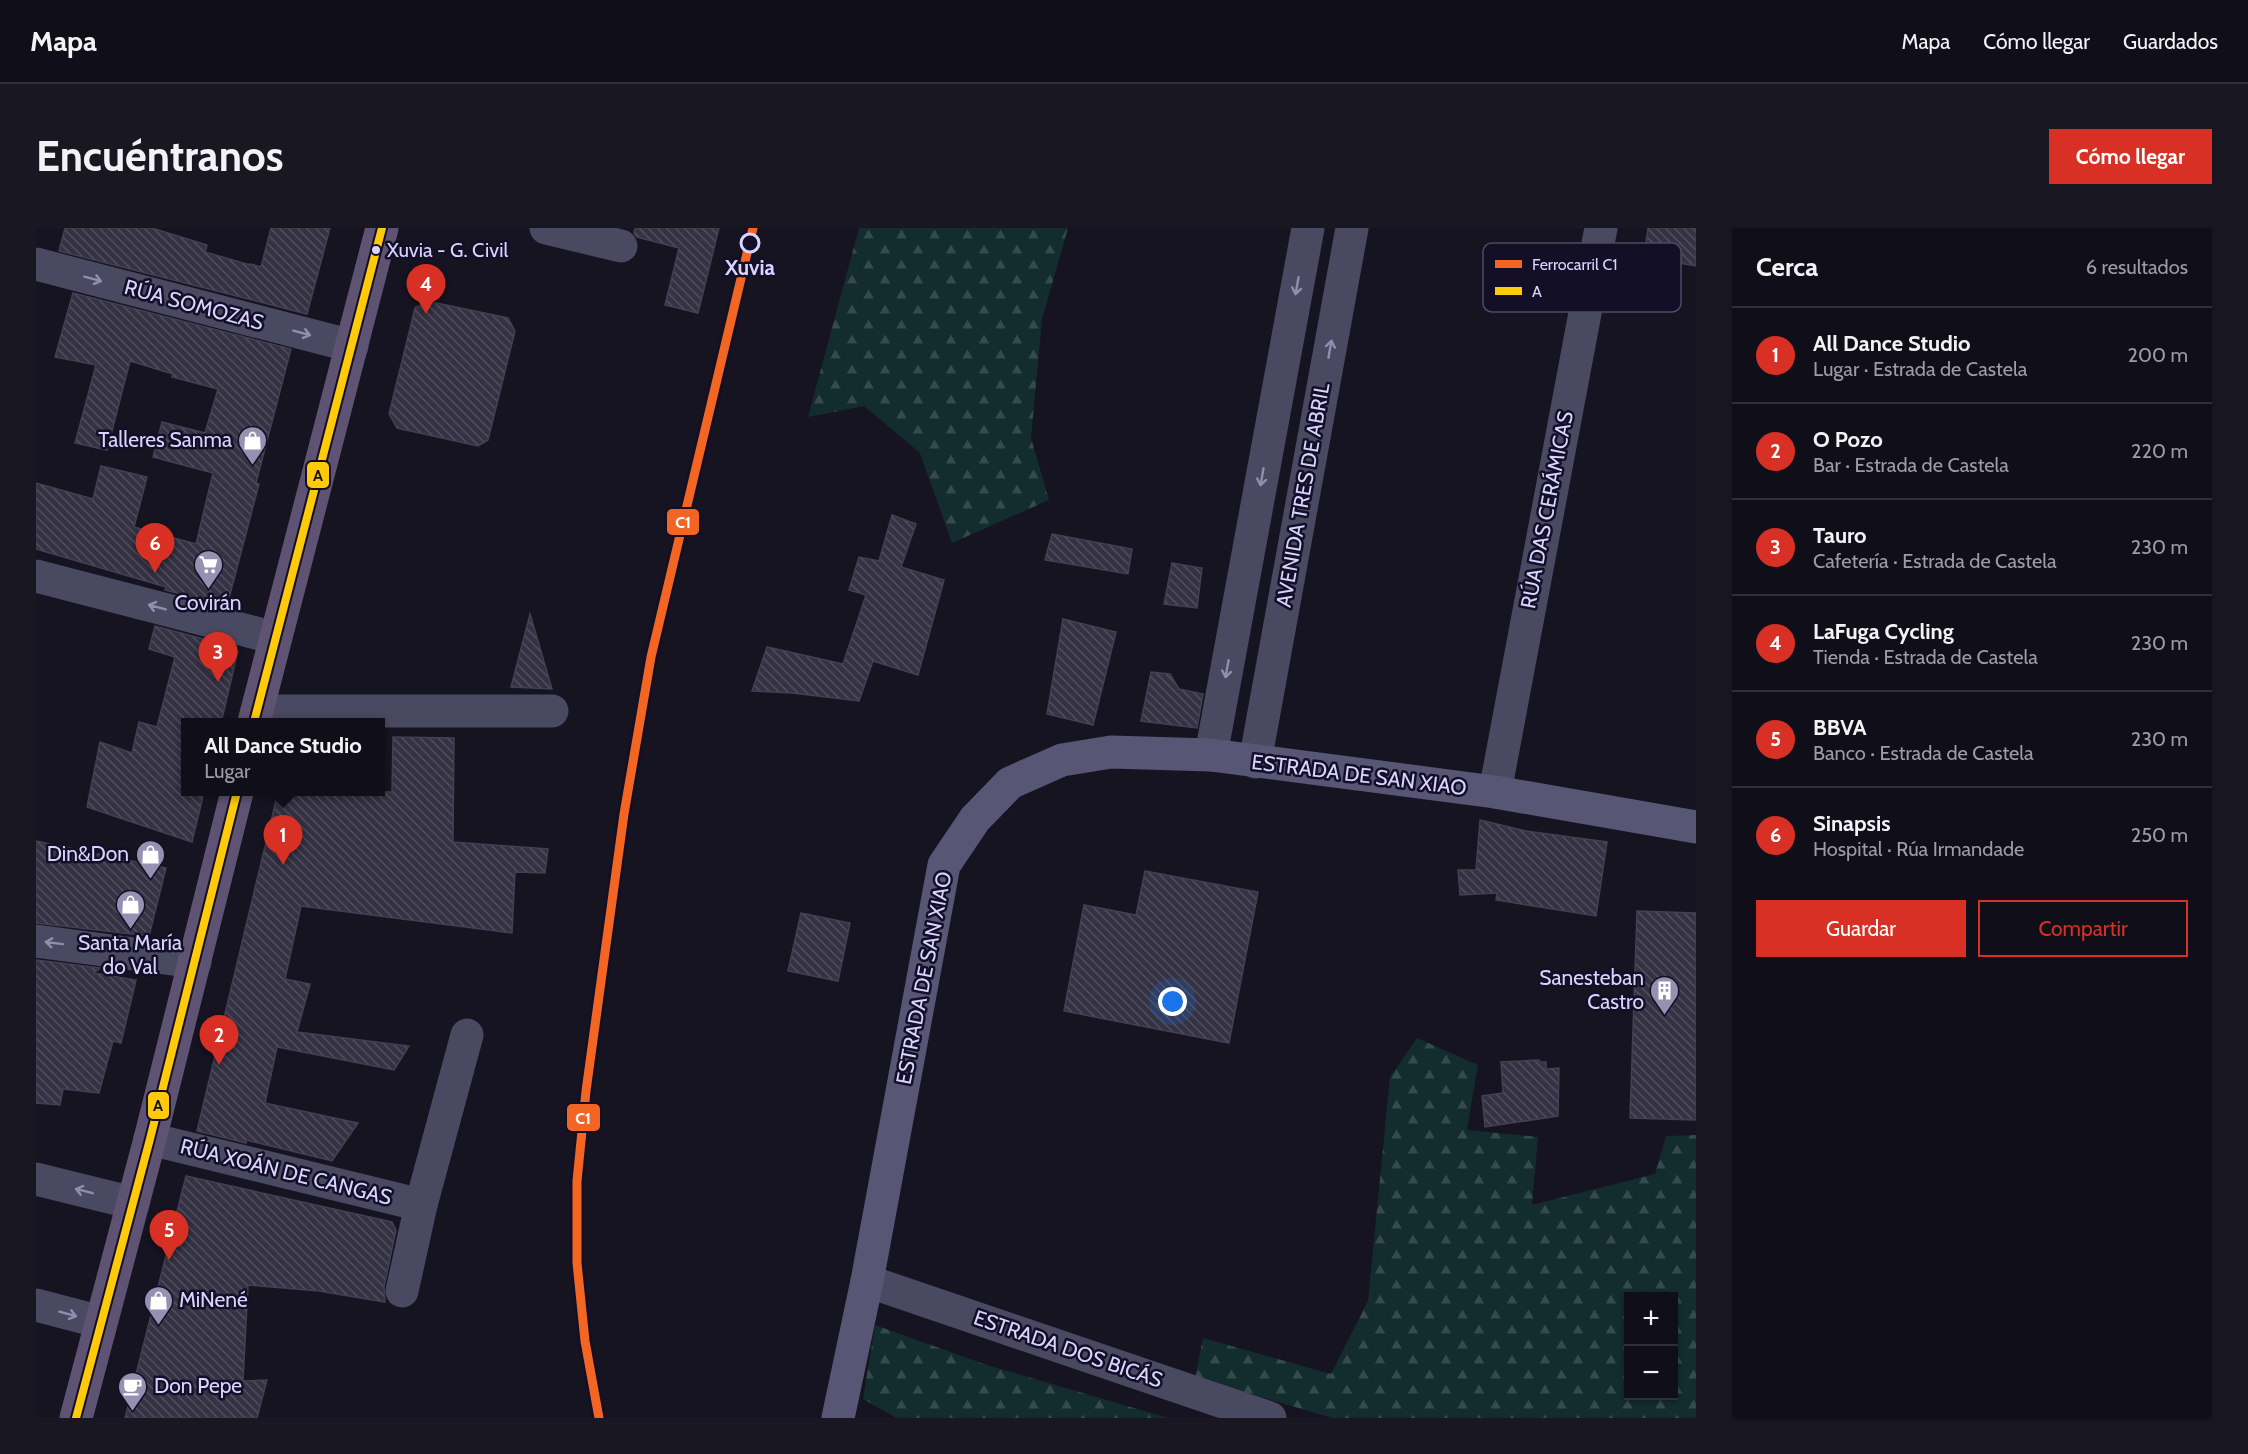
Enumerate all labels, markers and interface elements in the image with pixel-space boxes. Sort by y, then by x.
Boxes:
text: Mapa [30,24,97,58]
text: Mapa [1902,29,1950,54]
text: Cómo llegar [1983,29,2090,54]
text: Guardados [2123,29,2218,54]
button: Cómo llegar [2049,129,2212,184]
text: Encuéntranos [36,130,284,182]
marker: Xuvia [740,233,760,253]
place label: Xuvia - G. Civil [387,238,508,262]
legend [1483,243,1681,312]
marker: Xuvia - G. Civil [370,244,382,256]
text: Cerca [1756,251,1818,283]
place label: Xuvia [724,255,776,280]
text: Ferrocarril C1 [1532,255,1617,274]
text: 6 resultados [2086,255,2188,279]
pin: 4 [406,264,446,314]
one-way arrow [83,274,102,285]
street label: RÚA SOMOZAS [122,274,266,335]
one-way arrow [1291,275,1302,295]
text: A [1532,282,1542,301]
one-way arrow [292,328,311,339]
text: All Dance Studio [1813,330,1971,357]
one-way arrow [1325,340,1336,359]
text: 1 [1772,343,1779,367]
text: 200 m [2128,343,2188,367]
text: Lugar · Estrada de Castela [1813,357,2027,381]
street label: AVENIDA TRES DE ABRIL [1270,380,1335,609]
street label: RÚA DAS CERÁMICAS [1515,409,1578,611]
shop icon: Talleres Sanma [237,424,269,466]
text: O Pozo [1813,426,1883,453]
place label: Talleres Sanma [98,427,232,452]
text: 2 [1770,439,1781,463]
text: 220 m [2131,439,2188,463]
text: Bar · Estrada de Castela [1813,453,2009,477]
line badge: A [306,461,330,489]
text: A [313,466,323,485]
one-way arrow [1256,467,1267,487]
line badge: C1 [666,508,700,536]
text: C1 [675,513,691,532]
text: Tauro [1813,522,1867,549]
pin: 6 [136,524,174,573]
text: 3 [1770,535,1781,559]
text: 230 m [2131,535,2188,559]
supermarket icon: Covirán [192,548,224,590]
text: Cafetería · Estrada de Castela [1813,549,2057,573]
place label: Covirán [174,590,242,615]
one-way arrow [148,601,167,613]
text: LaFuga Cycling [1813,618,1954,645]
text: 4 [1769,631,1782,655]
text: 230 m [2131,631,2188,655]
pin: 3 [198,632,237,682]
text: Tienda · Estrada de Castela [1813,645,2038,669]
one-way arrow [1221,659,1232,679]
text: BBVA [1813,714,1867,741]
popup [181,718,385,796]
text: 5 [1770,727,1781,751]
text: 230 m [2131,727,2188,751]
text: All Dance Studio [204,732,362,759]
text: Banco · Estrada de Castela [1813,741,2034,765]
street label: ESTRADA DE SAN XIAO [1250,749,1468,800]
text: Lugar [204,759,250,783]
text: Sinapsis [1813,810,1890,837]
pin: 1 [264,816,302,865]
text: 6 [1770,823,1781,847]
text: 250 m [2131,823,2188,847]
text: Hospital · Rúa Irmandade [1813,837,2024,861]
shop icon: Din&Don [134,838,166,880]
place label: Din&Don [47,841,129,866]
street label: ESTRADA DE SAN XIAO [891,869,956,1086]
shop icon: Santa María do Val [114,888,146,930]
button: Guardar [1756,900,1966,957]
button: Compartir [1978,900,2188,957]
place label: Santa María do Val [78,930,182,979]
one-way arrow [45,937,64,948]
place label: Sanesteban Castro [1539,965,1644,1014]
building icon: Sanesteban Castro [1649,974,1681,1016]
your location [1158,987,1187,1016]
pin: 2 [200,1016,238,1065]
line badge: A [147,1091,170,1120]
text: A [153,1096,163,1115]
line badge: C1 [566,1103,601,1132]
text: C1 [575,1109,591,1128]
street label: RÚA XOÁN DE CANGAS [178,1133,394,1210]
one-way arrow [75,1184,94,1196]
pin: 5 [150,1210,188,1260]
shop icon: MiNené [142,1284,174,1326]
place label: MiNené [179,1287,248,1312]
map controls [1624,1292,1678,1400]
button: + [1624,1292,1678,1346]
street label: ESTRADA DOS BICÁS [971,1305,1166,1393]
one-way arrow [59,1308,78,1320]
button: − [1624,1346,1678,1400]
cafe icon: Don Pepe [117,1370,149,1412]
place label: Don Pepe [154,1373,242,1398]

